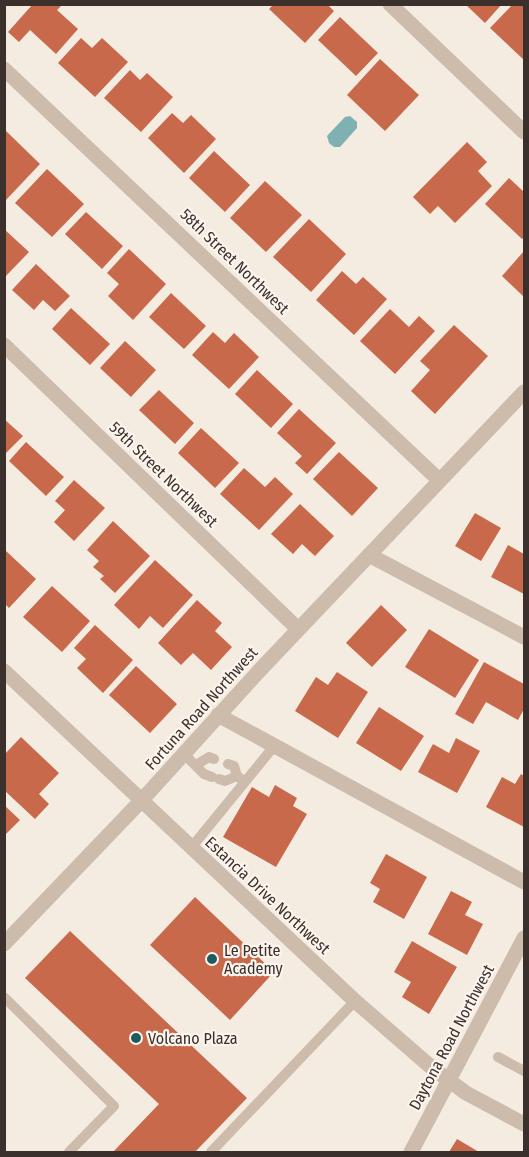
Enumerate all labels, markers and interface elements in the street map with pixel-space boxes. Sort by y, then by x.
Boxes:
street label: 58th Street Northwest [176,205,293,319]
street label: 59th Street Northwest [106,418,222,531]
street label: Fortuna Road Northwest [141,642,262,774]
street label: Estancia Drive Northwest [201,833,335,959]
place label: Le Petite Academy [224,941,284,978]
marker: Le Petite Academy [205,952,219,966]
street label: Daytona Road Northwest [405,961,498,1113]
place label: Volcano Plaza [148,1029,238,1048]
marker: Volcano Plaza [129,1031,143,1045]

